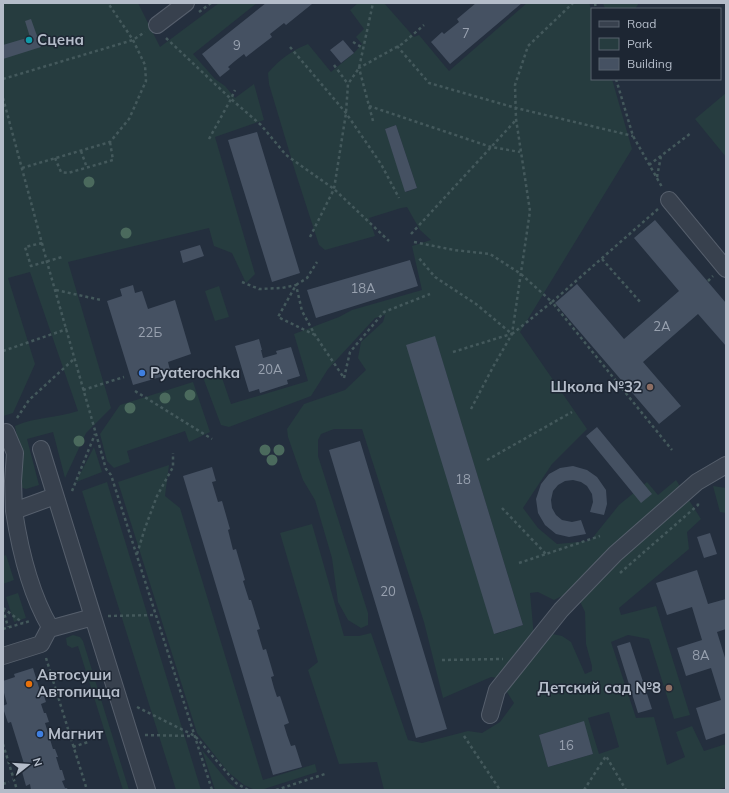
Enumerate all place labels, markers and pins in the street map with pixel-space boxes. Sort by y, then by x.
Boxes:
place label: Сцена [37,30,84,49]
marker: Сцена [24,35,34,45]
place label: Pyaterochka [150,363,240,382]
marker: Pyaterochka [137,368,147,378]
place label: Школа №32 [551,377,642,396]
marker: Школа №32 [645,382,655,392]
place label: Автосуши Автопицца [37,665,120,701]
place label: Детский сад №8 [538,678,661,697]
marker: Автосуши Автопицца [24,679,34,689]
marker: Детский сад №8 [664,683,674,693]
place label: Магнит [48,724,104,743]
marker: Магнит [35,729,45,739]

